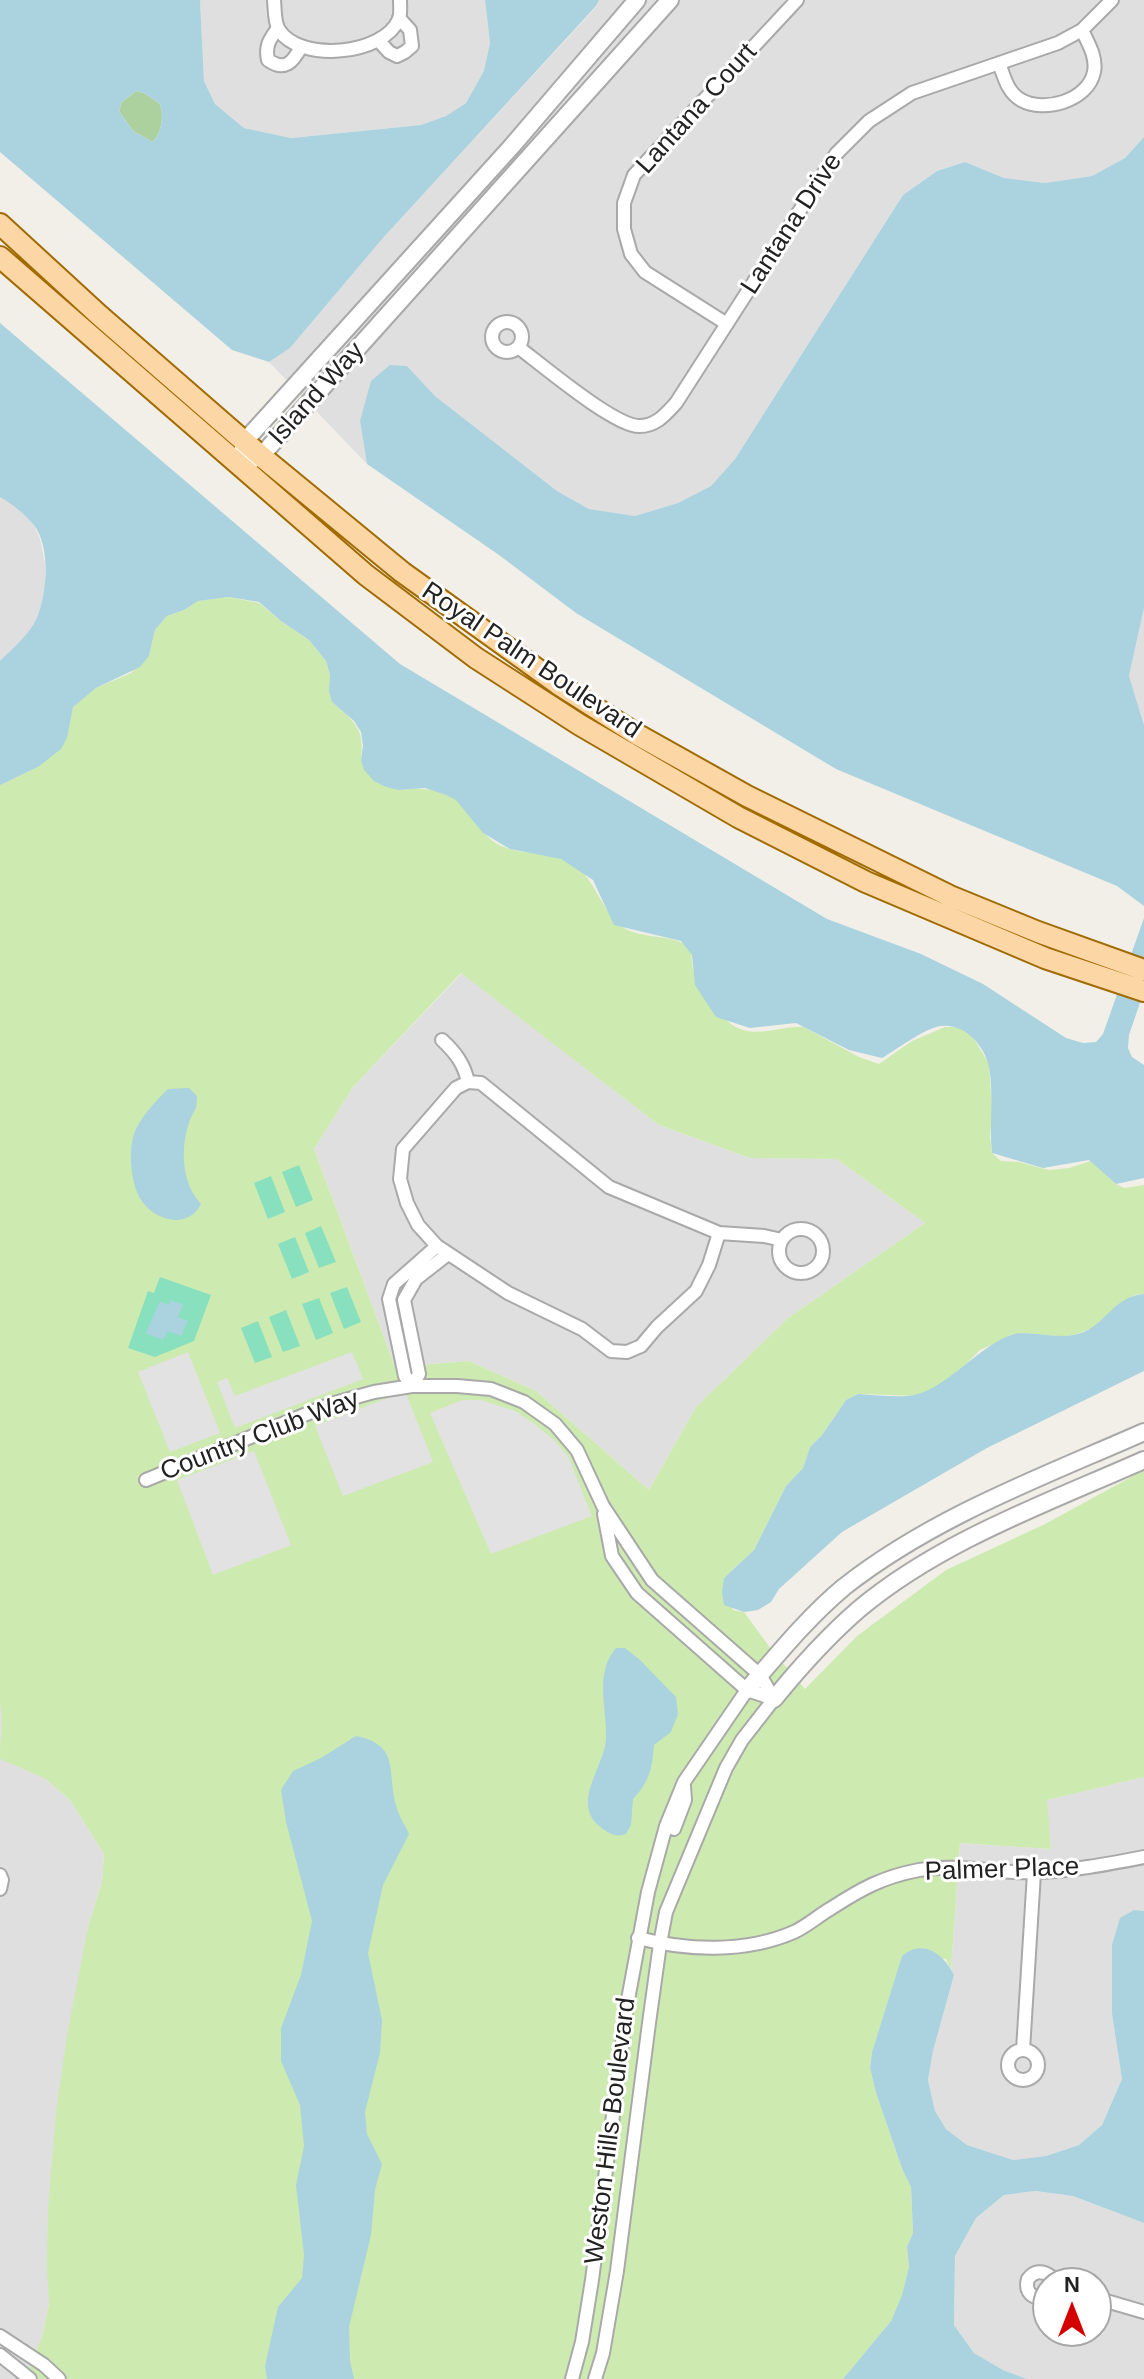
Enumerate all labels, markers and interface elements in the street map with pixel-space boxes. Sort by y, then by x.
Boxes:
street label: Lantana Court [630,37,764,181]
street label: Lantana Drive [735,148,849,300]
street label: Island Way [263,336,371,452]
street label: Royal Palm Boulevard [416,576,646,746]
street label: Country Club Way [156,1384,364,1488]
street label: Palmer Place [924,1852,1080,1888]
street label: Weston Hills Boulevard [579,1996,643,2266]
north arrow [1032,2267,1112,2347]
text: N [1064,2272,1080,2297]

